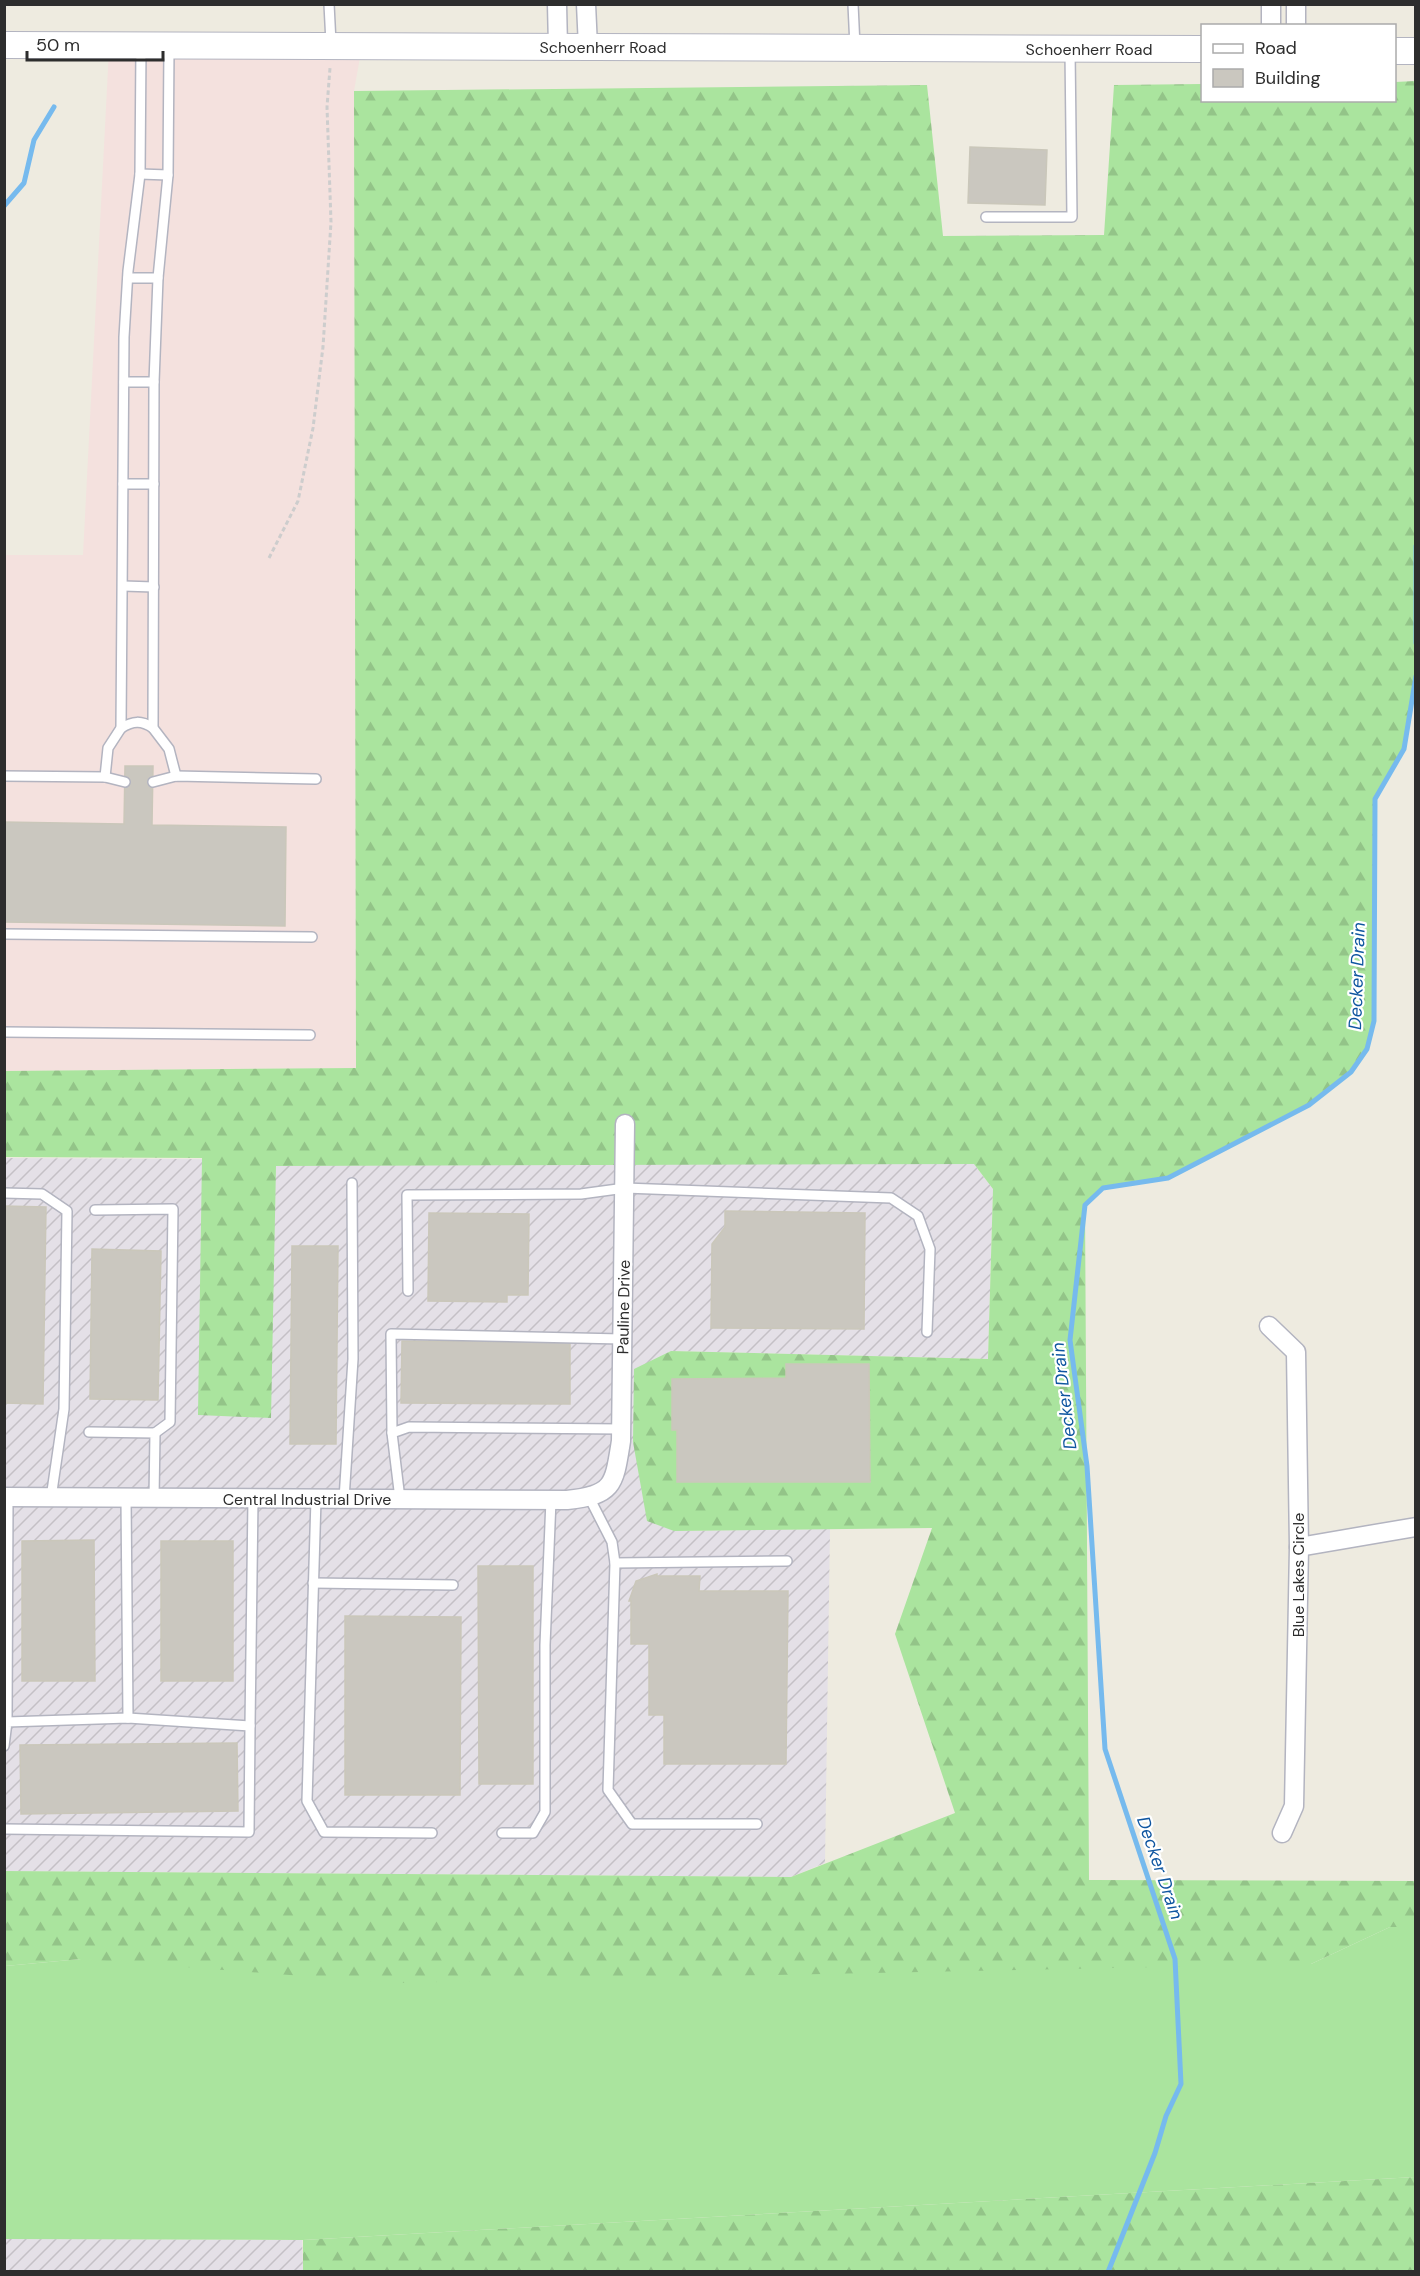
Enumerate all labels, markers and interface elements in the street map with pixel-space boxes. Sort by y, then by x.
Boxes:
scale bar [27,24,164,62]
legend [1201,24,1396,102]
text: 50 m [36,33,80,57]
text: Road [1255,36,1297,60]
street label: Schoenherr Road [539,37,667,58]
street label: Schoenherr Road [1025,39,1153,60]
text: Building [1255,66,1320,90]
water label: Decker Drain [1343,922,1371,1030]
street label: Pauline Drive [612,1260,635,1354]
water label: Decker Drain [1046,1341,1082,1451]
street label: Central Industrial Drive [223,1489,391,1510]
street label: Blue Lakes Circle [1288,1513,1309,1637]
water label: Decker Drain [1131,1813,1189,1923]

